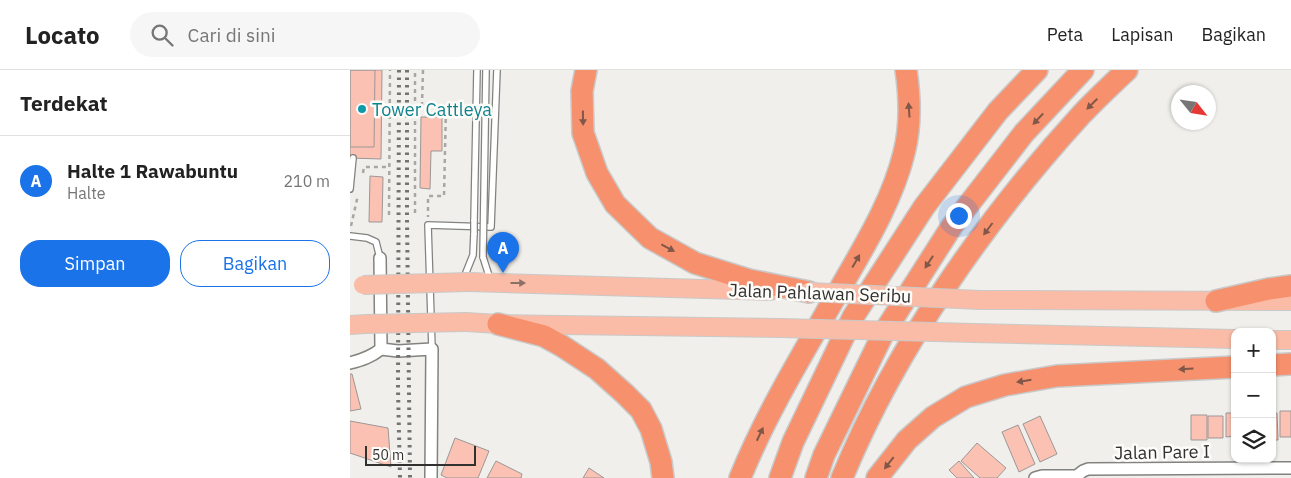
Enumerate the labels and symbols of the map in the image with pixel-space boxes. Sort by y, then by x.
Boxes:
north arrow [1171,85,1216,130]
place label: Tower Cattleya [372,98,492,121]
one-way arrow [1086,98,1098,110]
one-way arrow [905,101,913,117]
marker: Tower Cattleya [356,103,368,115]
one-way arrow [579,111,587,127]
one-way arrow [1032,112,1044,124]
your location [946,203,972,229]
one-way arrow [982,222,993,235]
pin: A [487,232,519,273]
one-way arrow [661,244,675,252]
one-way arrow [851,254,860,267]
one-way arrow [924,255,934,268]
street label: Jalan Pahlawan Seribu [728,278,912,308]
one-way arrow [510,279,526,287]
one-way arrow [1178,366,1194,374]
one-way arrow [1016,378,1032,386]
one-way arrow [757,427,765,441]
street label: Jalan Pare I [1114,440,1210,464]
scale bar [365,443,476,466]
one-way arrow [884,456,895,469]

